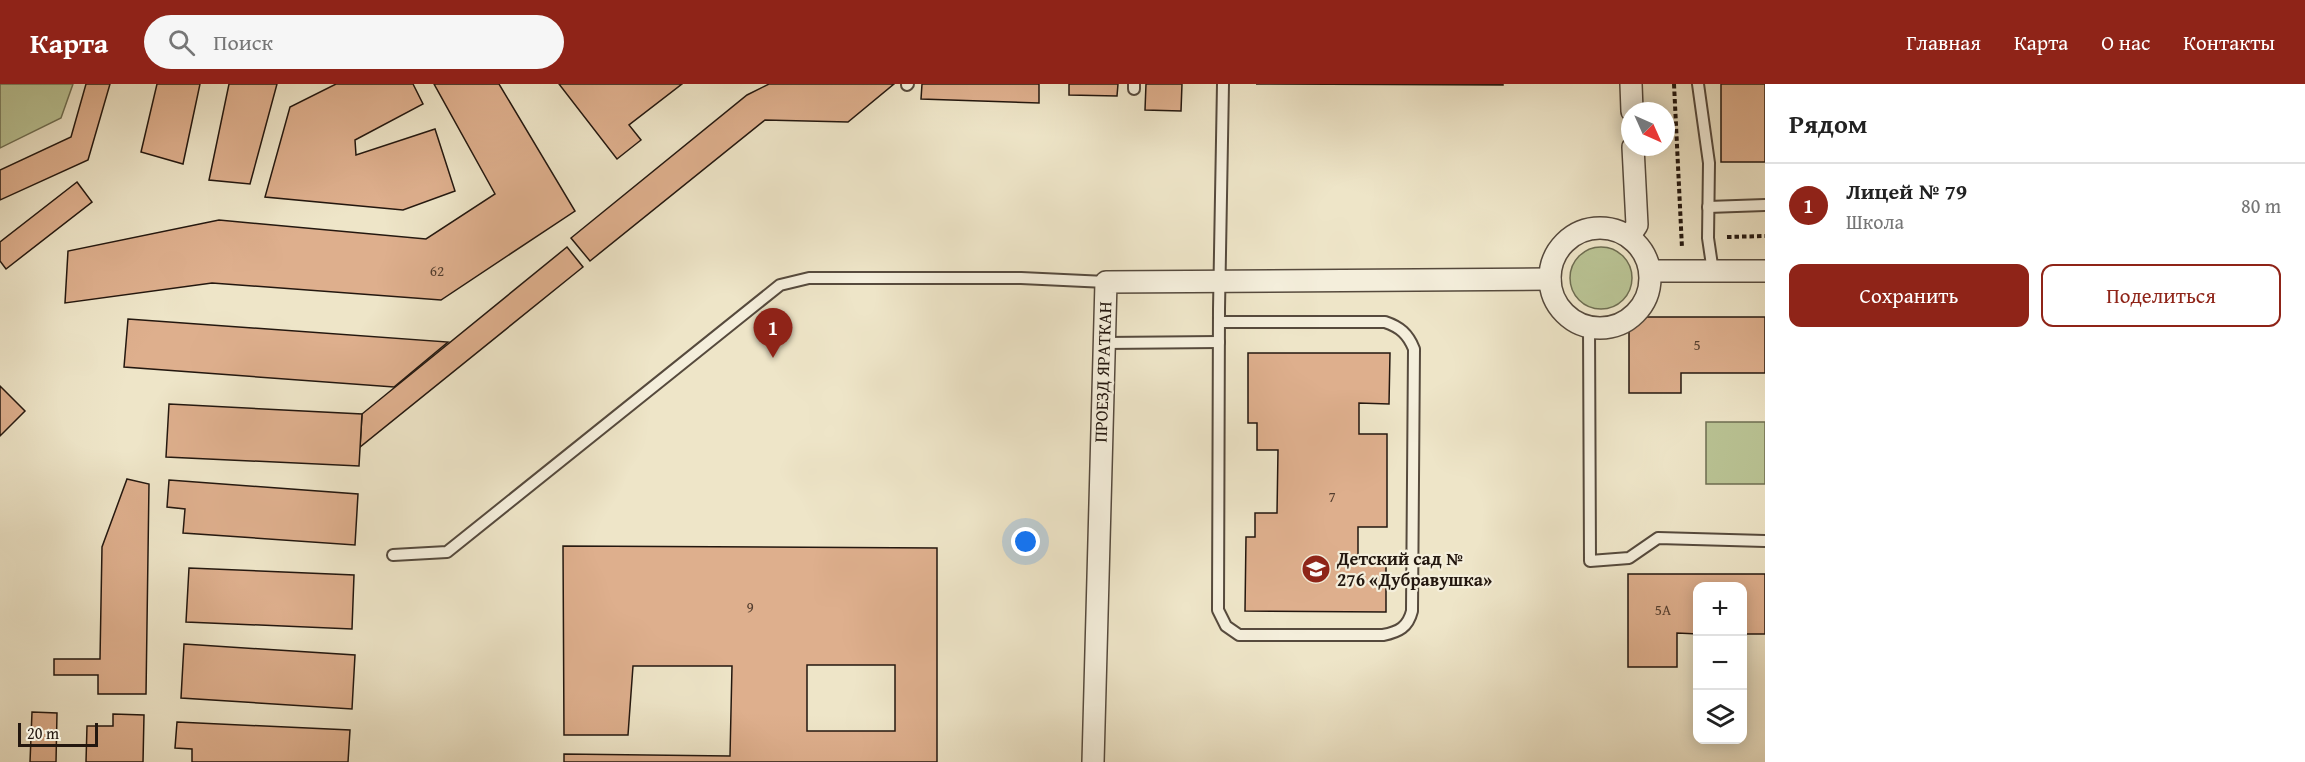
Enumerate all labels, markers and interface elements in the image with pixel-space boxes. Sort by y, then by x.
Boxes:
search box [144,15,564,69]
text: Карта [30,22,108,63]
icon: search [165,26,198,59]
text: Поиск [213,26,273,58]
text: Главная [1906,27,1981,58]
text: Карта [2014,27,2068,58]
text: О нас [2101,27,2150,58]
text: Контакты [2183,27,2275,58]
north arrow [1621,102,1675,156]
text: Рядом [1789,104,1867,143]
text: Лицей № 79 [1846,175,1967,207]
text: 1 [1803,191,1814,220]
text: 80 m [2241,191,2281,220]
text: Школа [1846,207,1904,236]
house number: 62 [430,260,444,281]
button: Сохранить [1789,264,2029,327]
button: Поделиться [2041,264,2281,327]
street label: ПРОЕЗД ЯРАТКАН [1087,301,1118,443]
pin: 1 [754,308,792,358]
house number: 5 [1693,334,1701,355]
house number: 7 [1328,486,1336,507]
your location [1011,527,1040,556]
place label: Детский сад № 276 «Дубравушка» [1336,545,1492,593]
school or university icon: Детский сад № 276 «Дубравушка» [1300,553,1332,585]
map controls [1693,582,1747,744]
button: + [1693,582,1747,636]
house number: 9 [746,596,754,617]
house number: 5А [1655,599,1671,620]
button: − [1693,636,1747,690]
button: layers [1693,690,1747,744]
scale bar [18,720,98,748]
text: 20 m [27,721,59,745]

